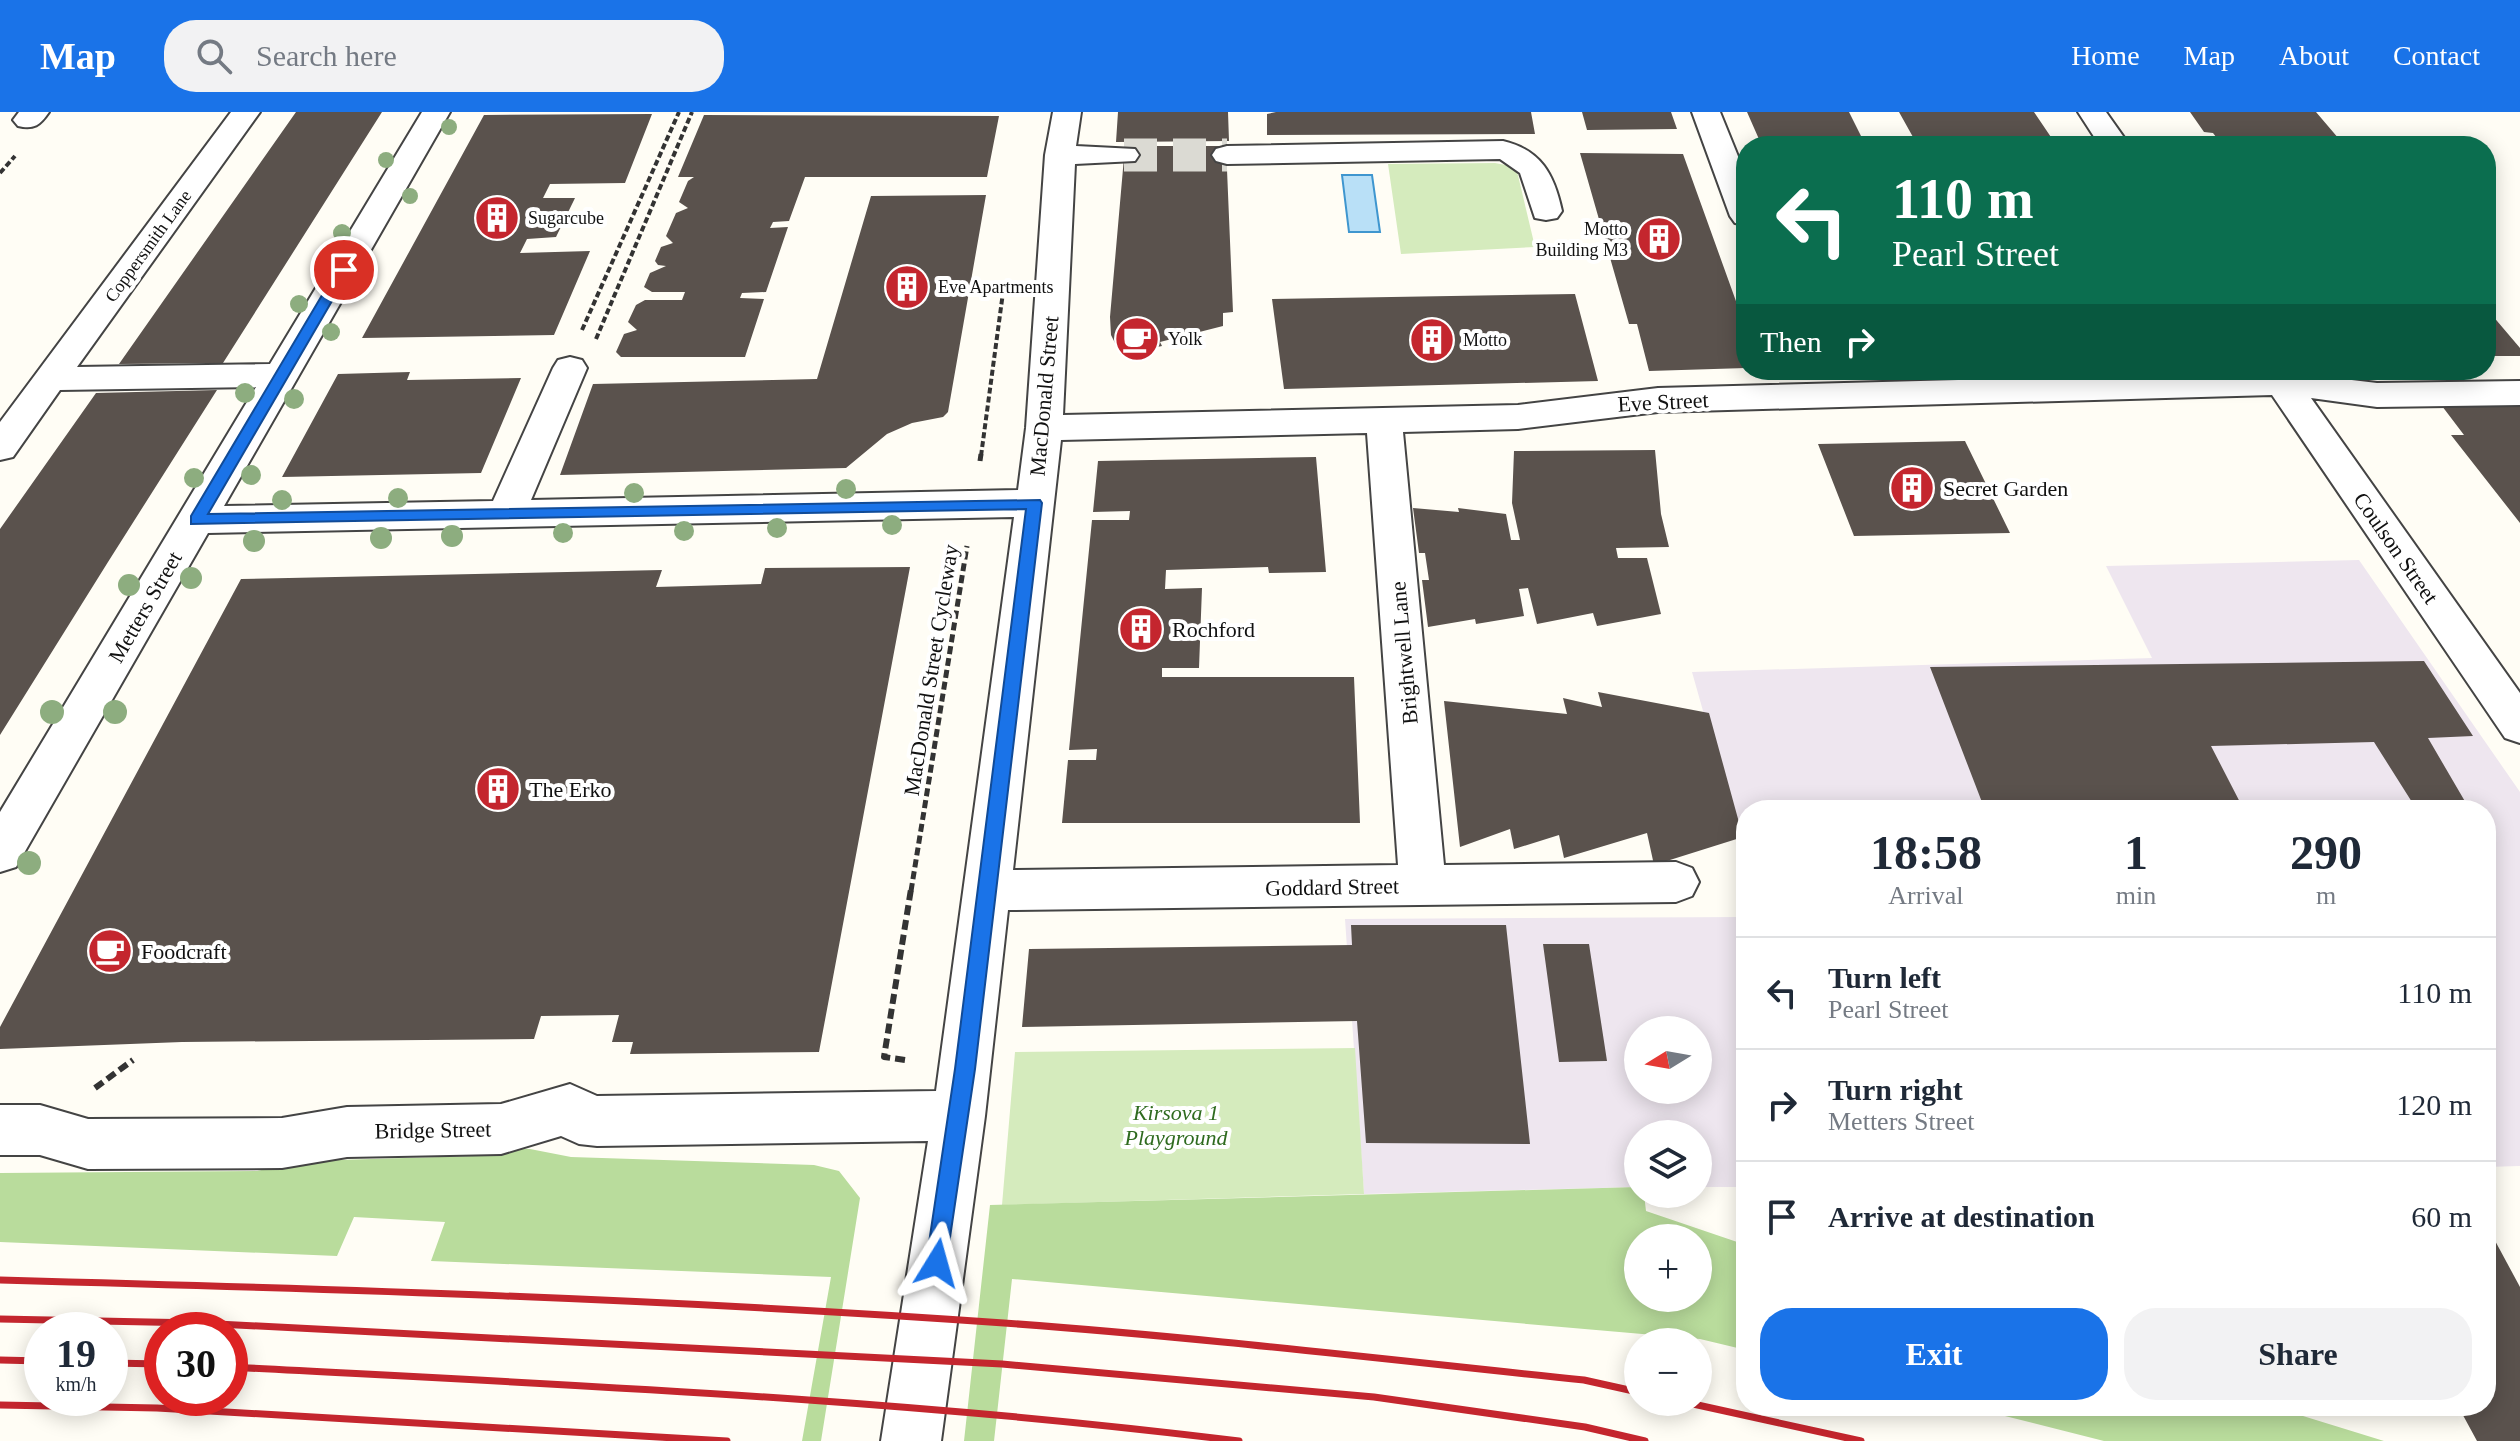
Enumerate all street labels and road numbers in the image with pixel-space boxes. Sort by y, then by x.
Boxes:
street label: Coppersmith Lane [101,186,195,306]
street label: MacDonald Street [1025,315,1063,477]
street label: Eve Street [1617,387,1709,417]
street label: Coulson Street [2348,488,2444,608]
street label: MacDonald Street Cycleway [899,543,963,797]
street label: Metters Street [103,547,187,667]
street label: Brightwell Lane [1385,580,1423,726]
street label: Goddard Street [1265,873,1399,901]
street label: Bridge Street [374,1116,492,1144]

